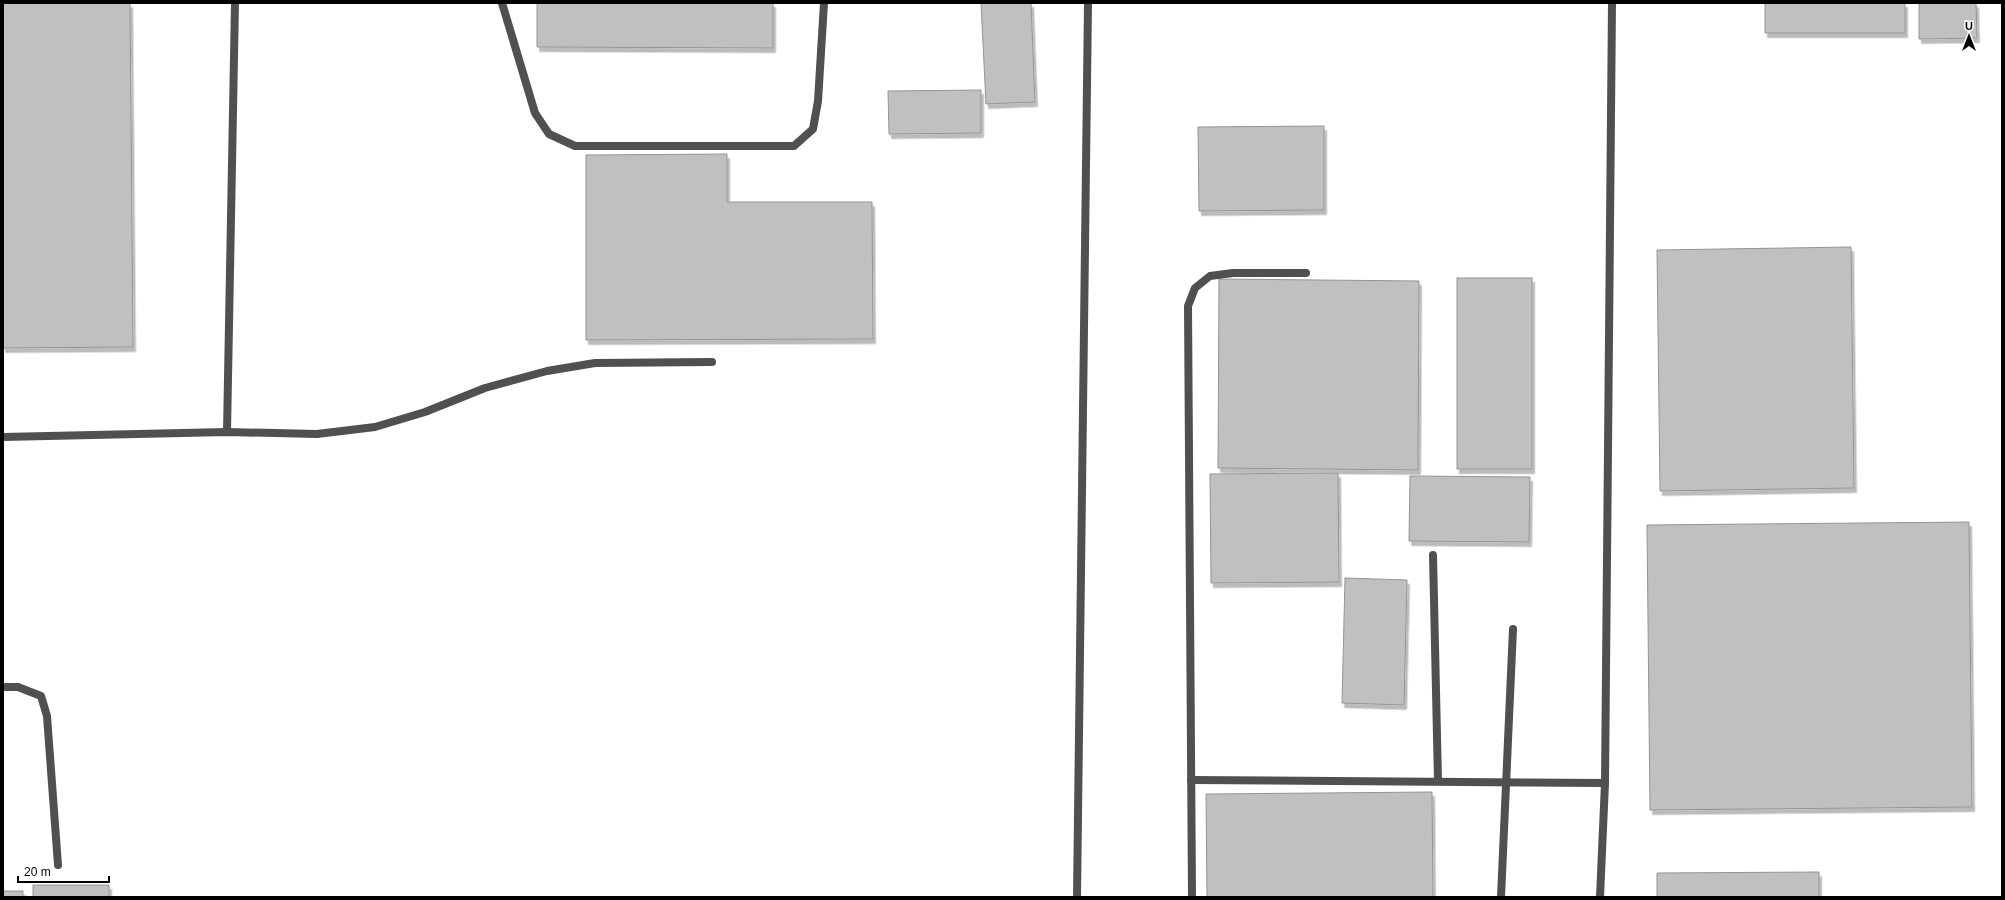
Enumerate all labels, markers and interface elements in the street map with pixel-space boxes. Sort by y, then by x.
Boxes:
north arrow [1949,16,1989,56]
text: U [1965,20,1973,32]
scale bar [18,858,109,884]
text: 20 m [24,865,51,879]

